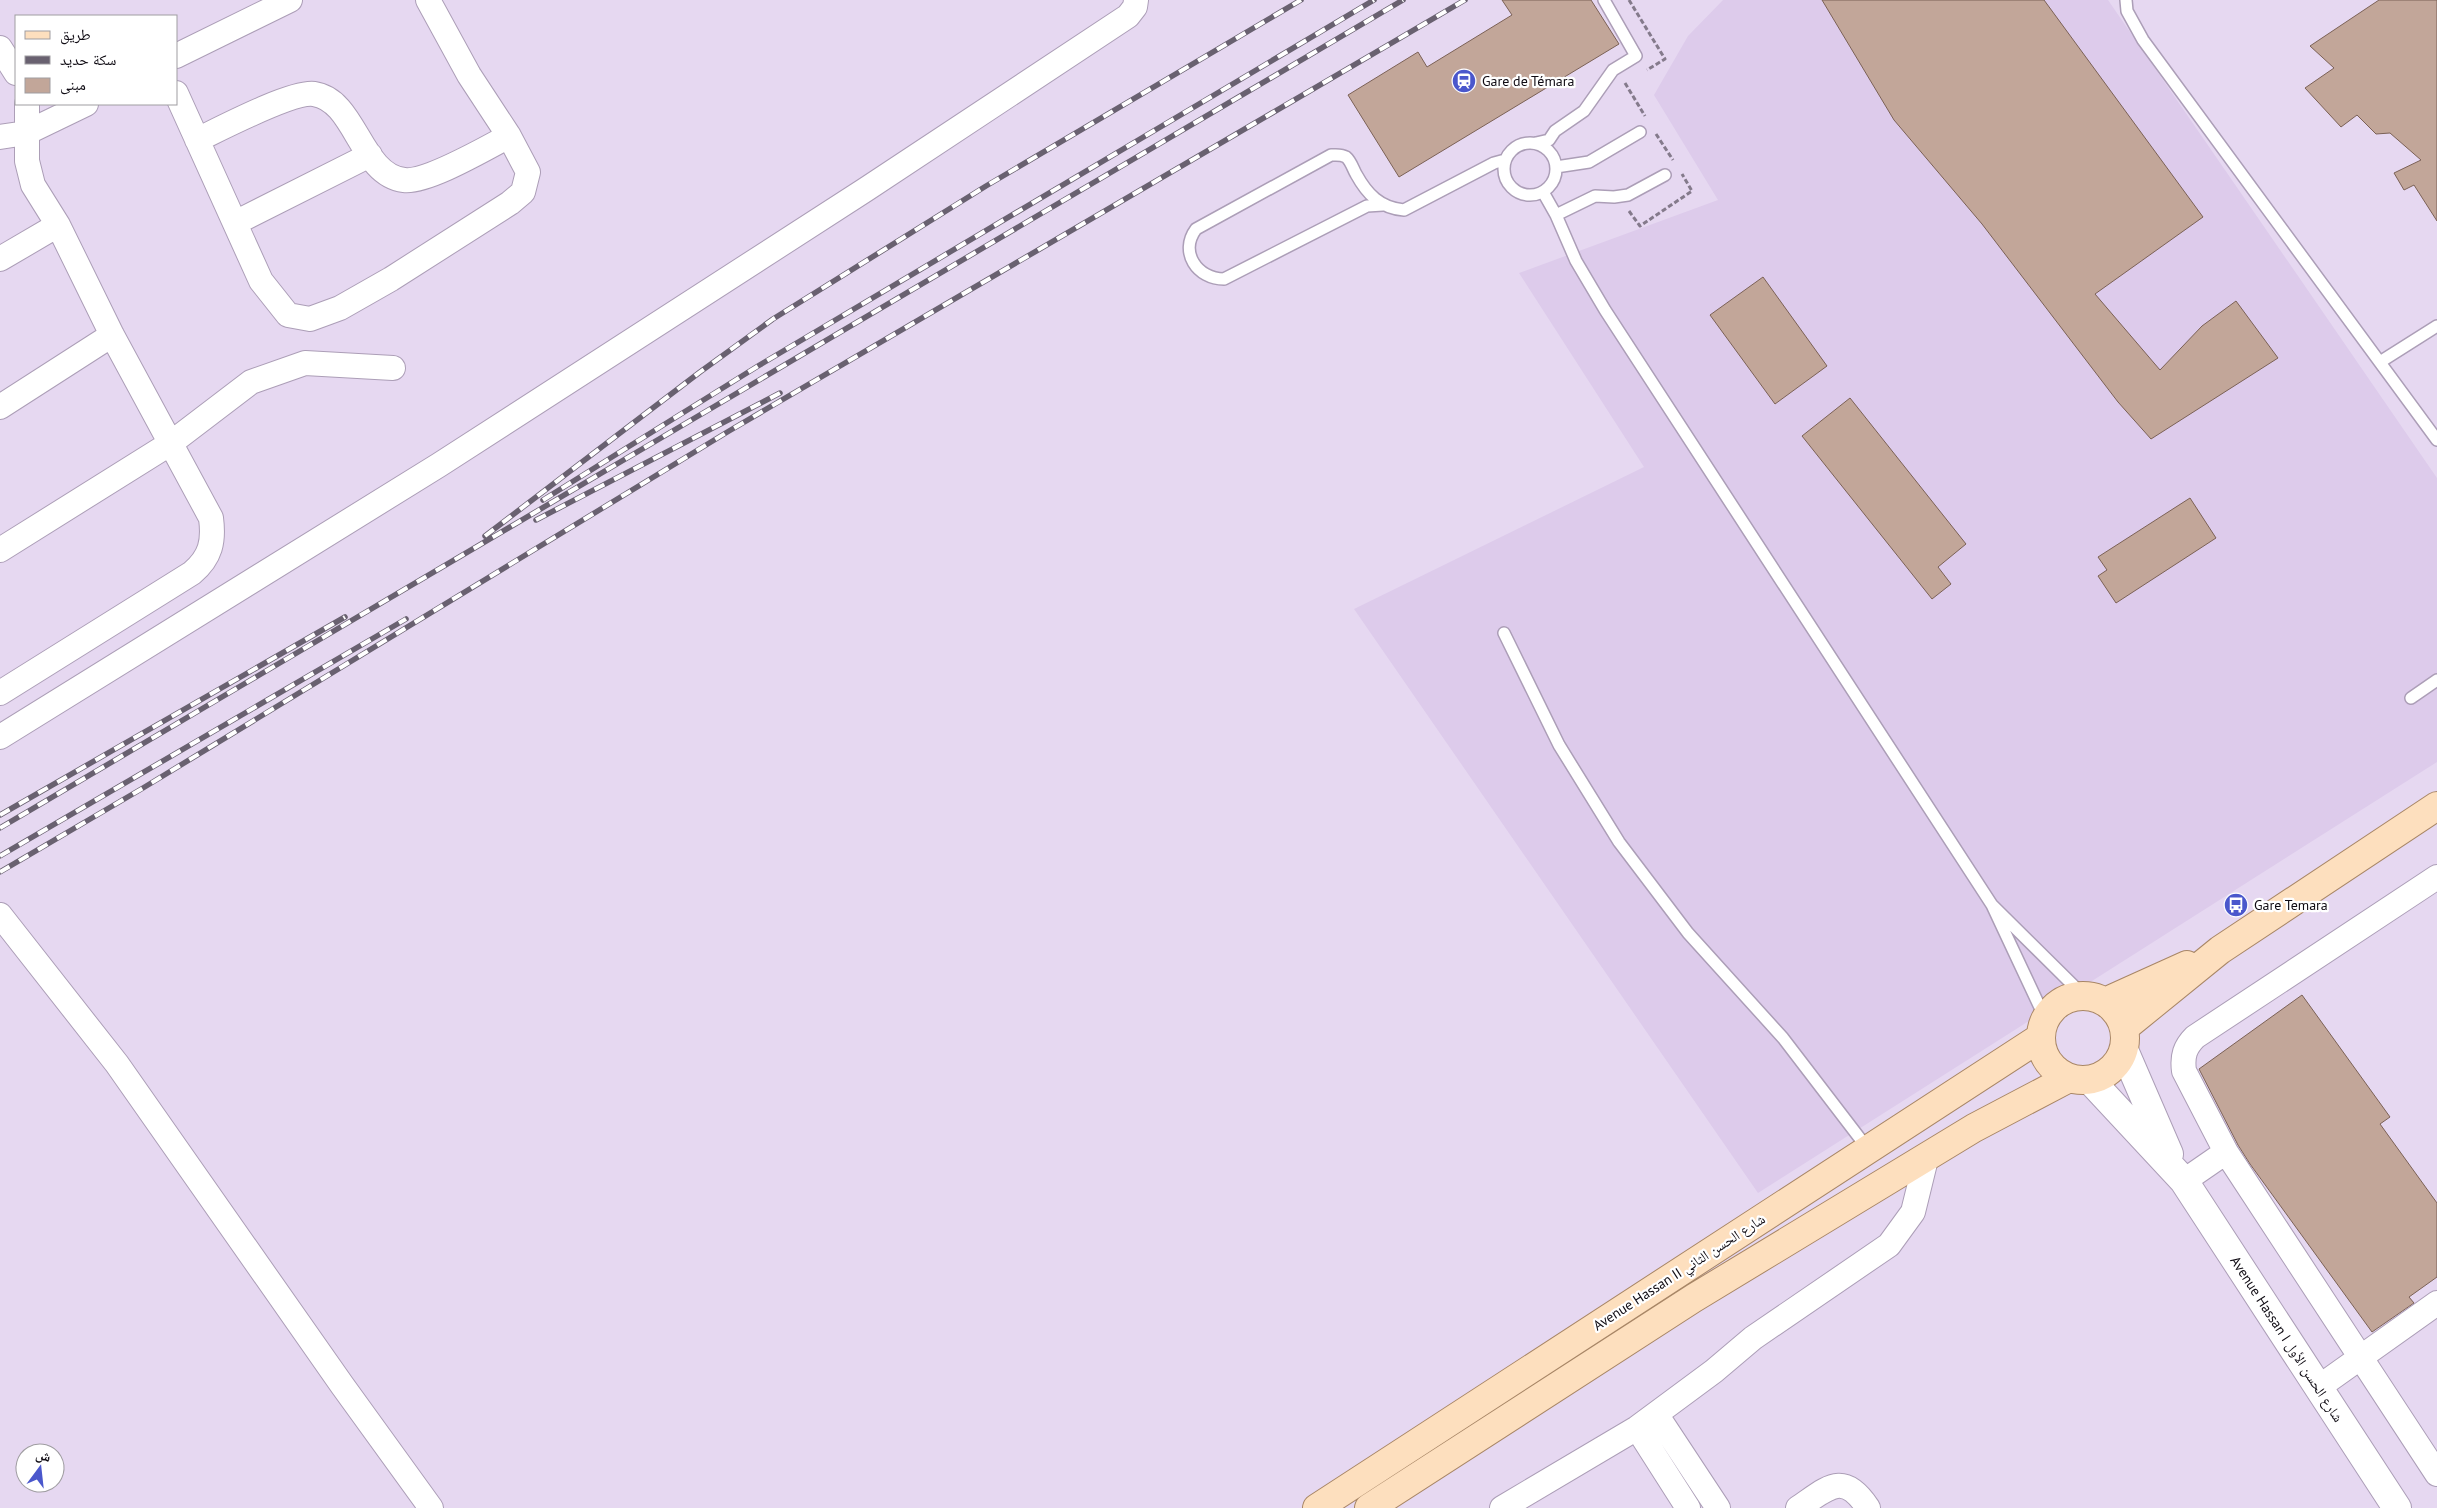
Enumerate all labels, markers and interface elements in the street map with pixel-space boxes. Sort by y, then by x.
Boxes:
legend [15,15,178,105]
text: طريق [60,25,91,45]
text: سكة حديد [60,50,117,69]
station icon: Gare de Témara [1451,68,1477,94]
place label: Gare de Témara [1482,72,1575,90]
text: مبنى [60,75,86,95]
bus stop icon: Gare Temara [2223,892,2249,918]
place label: Gare Temara [2254,896,2328,914]
street label: Avenue Hassan II شارع الحسن الثاني [1590,1210,1770,1337]
street label: Avenue Hassan I شارع الحسن الأول [2226,1253,2347,1426]
north arrow [15,1443,65,1493]
text: ش [34,1445,53,1466]

